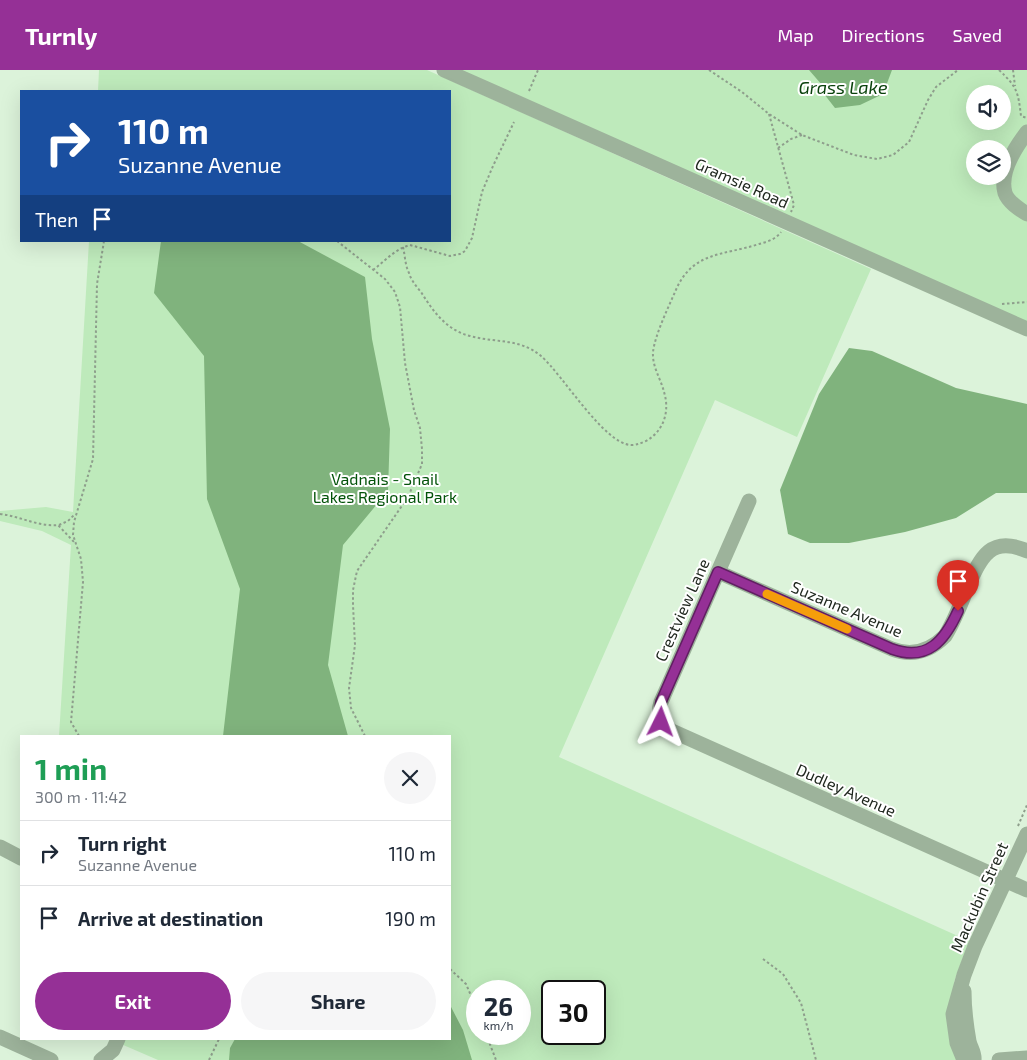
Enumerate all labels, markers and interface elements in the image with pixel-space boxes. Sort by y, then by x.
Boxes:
text: Turnly [25,21,97,50]
text: Map [777,24,814,46]
text: Directions [842,24,925,46]
text: Saved [953,24,1002,46]
water label: Grass Lake [798,76,888,98]
map controls [966,85,1011,185]
button: sound [966,85,1011,130]
text: 110 m [118,109,209,151]
icon: right [35,110,100,175]
button: layers [966,140,1011,185]
text: Suzanne Avenue [118,151,282,177]
street label: Gramsie Road [692,153,792,212]
icon: arrive [88,205,116,233]
text: Then [35,208,78,231]
park label: Vadnais - Snail Lakes Regional Park [313,469,457,506]
street label: Crestview Lane [650,555,713,664]
pin [937,560,979,611]
icon: arrive [944,567,972,595]
street label: Suzanne Avenue [789,577,906,641]
position arrow [634,695,686,747]
text: 1 min [35,750,107,786]
button: close [384,752,436,804]
street label: Dudley Avenue [793,759,899,820]
text: 300 m · 11:42 [35,787,127,806]
text: Turn right [78,832,166,855]
icon: right [35,839,63,867]
street label: Mackubin Street [946,839,1011,955]
text: 110 m [389,842,436,865]
text: Suzanne Avenue [78,855,197,874]
icon: arrive [35,904,63,932]
text: Arrive at destination [78,907,263,930]
text: 190 m [385,907,436,930]
button: Exit [35,972,231,1030]
button: Share [241,972,436,1030]
speed limit sign: 30 [541,980,606,1045]
text: 26 [484,991,513,1021]
text: km/h [484,1018,513,1032]

